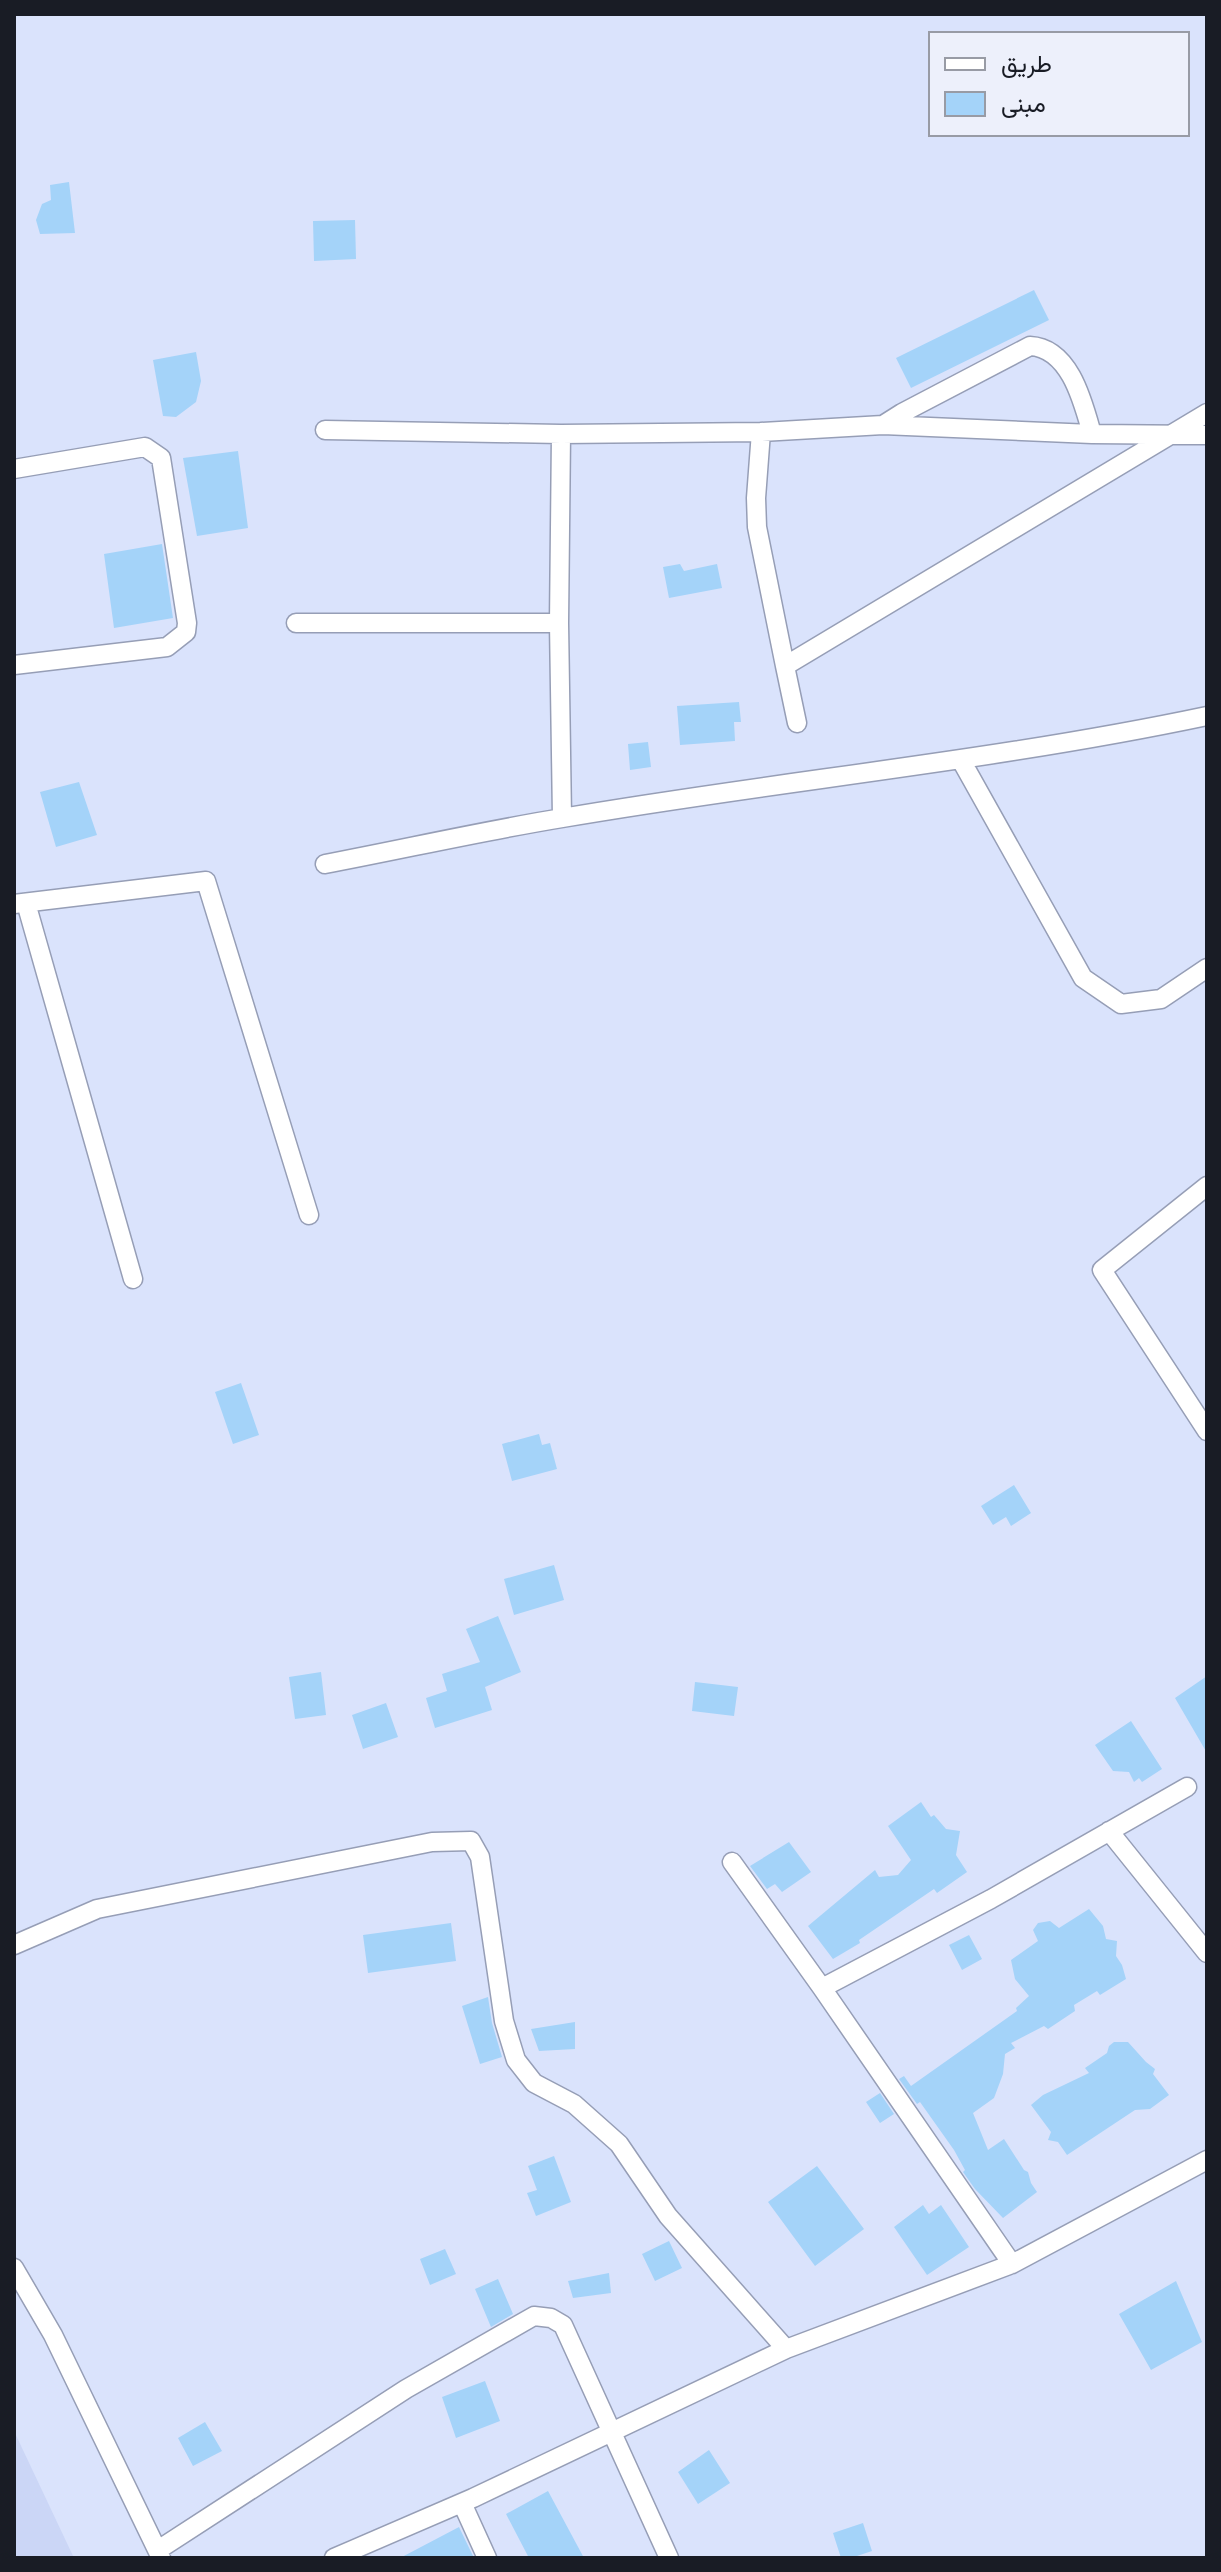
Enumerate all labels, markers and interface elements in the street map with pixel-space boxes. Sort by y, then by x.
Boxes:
legend [929,32,1189,136]
text: طريق [1001,50,1052,79]
text: مبنى [1001,90,1046,119]

